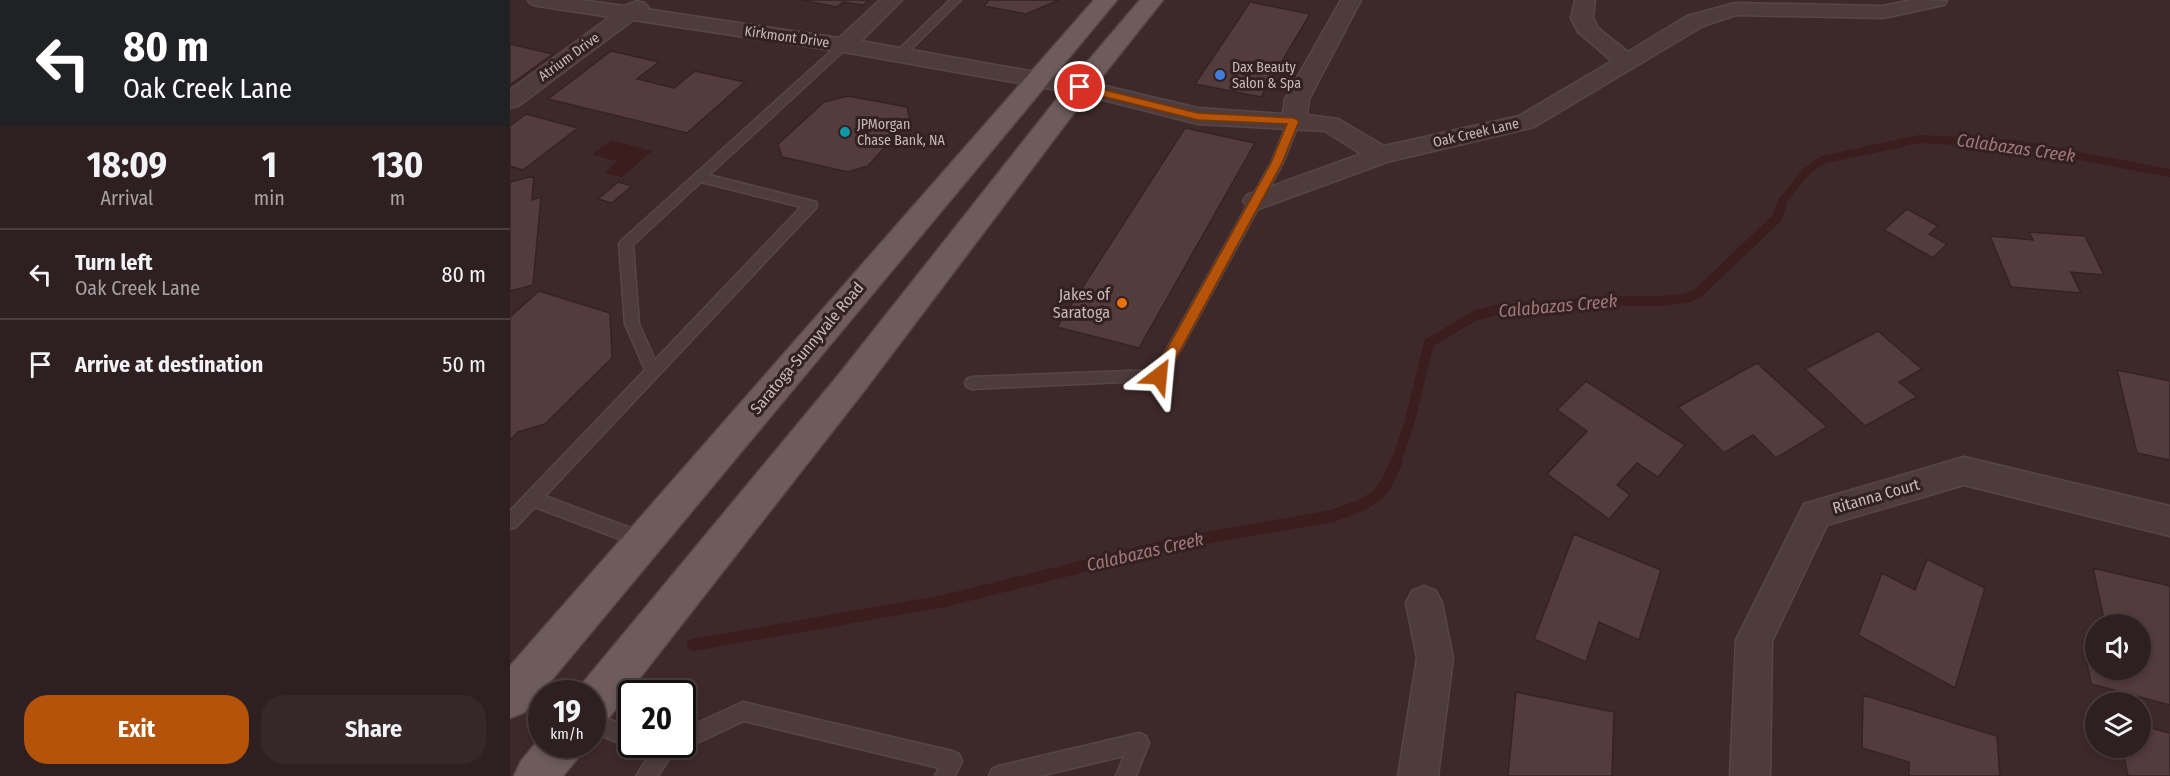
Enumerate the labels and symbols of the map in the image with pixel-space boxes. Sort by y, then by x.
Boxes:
street label: Kirkmont Drive [744,23,831,51]
street label: Atrium Drive [535,29,603,85]
place label: Dax Beauty Salon & Spa [1232,59,1301,92]
pin [1054,61,1105,112]
marker: Dax Beauty Salon & Spa [1213,68,1227,82]
street label: Oak Creek Lane [1431,115,1521,151]
place label: JPMorgan Chase Bank, NA [857,116,945,149]
marker: JPMorgan Chase Bank, NA [838,125,852,139]
water label: Calabazas Creek [1955,129,2077,167]
street label: Saratoga-Sunnyvale Road [746,278,868,418]
place label: Jakes of Saratoga [1053,285,1111,322]
water label: Calabazas Creek [1498,290,1618,322]
marker: Jakes of Saratoga [1115,296,1129,310]
position arrow [1127,344,1191,408]
street label: Ritanna Court [1830,474,1922,517]
water label: Calabazas Creek [1084,528,1206,576]
speed limit sign: 20 [618,680,696,758]

